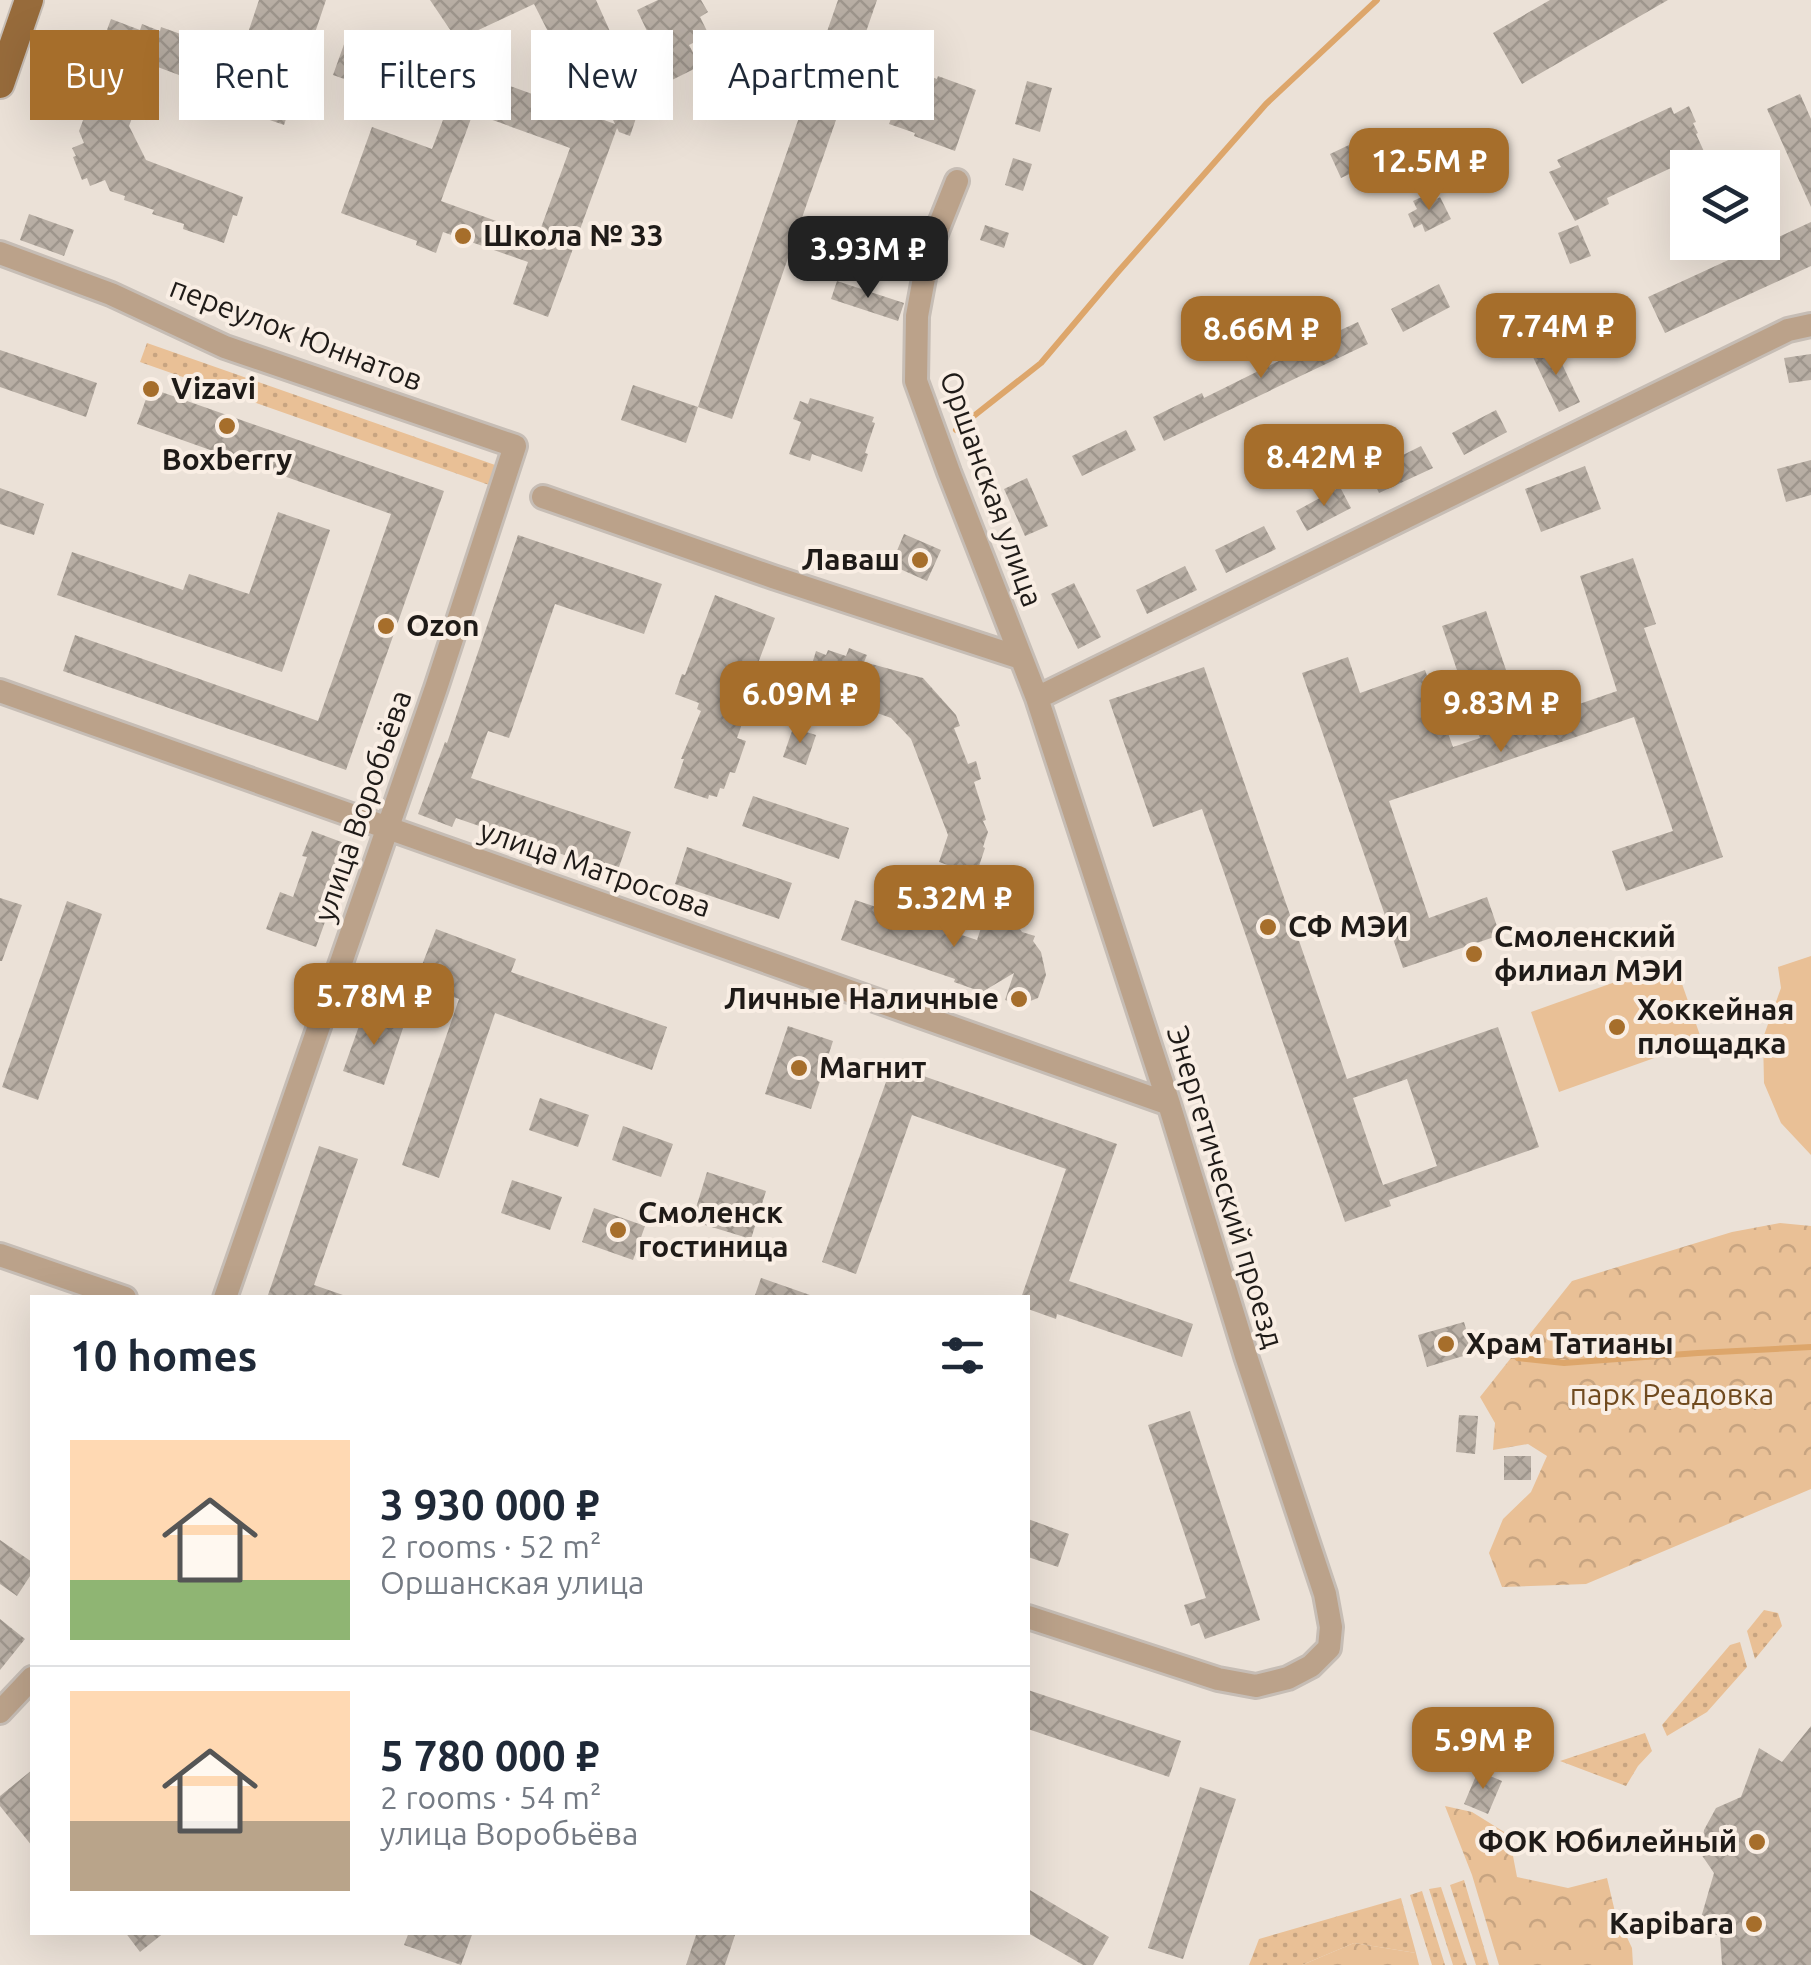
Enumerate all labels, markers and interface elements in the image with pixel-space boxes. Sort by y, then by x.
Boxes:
chip: Buy [30,30,159,120]
chip: Rent [179,30,324,120]
chip: Filters [344,30,511,120]
chip: New [531,30,673,120]
chip: Apartment [693,30,934,120]
pin: 12.5M ₽ [1337,128,1521,213]
text: 12.5M ₽ [1371,142,1487,178]
map controls [1670,150,1780,260]
button: layers [1670,150,1780,260]
pin: 3.93M ₽ [776,216,960,301]
place label: Школа № 33 [483,218,664,252]
marker: Школа № 33 [452,225,474,247]
text: 3.93M ₽ [810,230,926,266]
street label: переулок Юннатов [165,269,427,397]
pin: 7.74M ₽ [1464,293,1648,378]
pin: 8.66M ₽ [1169,296,1353,381]
text: 7.74M ₽ [1498,307,1614,343]
text: 8.66M ₽ [1203,310,1319,346]
street label: Оршанская улица [934,366,1050,611]
place label: Vizavi [171,371,256,405]
marker: Vizavi [140,378,162,400]
marker: Boxberry [216,415,238,437]
pin: 8.42M ₽ [1232,424,1416,509]
text: 8.42M ₽ [1266,438,1382,474]
place label: Boxberry [162,442,292,476]
place label: Лаваш [801,542,900,576]
marker: Лаваш [909,549,931,571]
place label: Ozon [406,608,480,642]
marker: Ozon [375,615,397,637]
pin: 6.09M ₽ [708,661,892,746]
pin: 9.83M ₽ [1409,670,1593,755]
text: 6.09M ₽ [742,675,858,711]
text: 9.83M ₽ [1443,684,1559,720]
street label: улица Воробьёва [307,686,418,926]
street label: улица Матросова [475,813,715,924]
pin: 5.32M ₽ [862,865,1046,950]
text: 5.32M ₽ [896,879,1012,915]
place label: СФ МЭИ [1288,909,1409,943]
marker: СФ МЭИ [1257,916,1279,938]
place label: Смоленский филиал МЭИ [1494,919,1684,987]
marker: Смоленский филиал МЭИ [1463,943,1485,965]
pin: 5.78M ₽ [282,963,466,1048]
text: 5.78M ₽ [316,977,432,1013]
place label: Личные Наличные [724,981,999,1015]
marker: Личные Наличные [1008,988,1030,1010]
place label: Хоккейная площадка [1637,992,1795,1060]
marker: Хоккейная площадка [1606,1016,1628,1038]
street label: Энергетический проезд [1161,1022,1291,1352]
place label: Магнит [819,1050,926,1084]
marker: Магнит [788,1057,810,1079]
place label: Смоленск гостиница [638,1195,789,1263]
marker: Смоленск гостиница [607,1219,629,1241]
place label: Храм Татианы [1466,1326,1674,1360]
icon: filters [935,1328,990,1383]
text: 10 homes [70,1332,257,1379]
marker: Храм Татианы [1435,1333,1457,1355]
park label: парк Реадовка [1570,1377,1774,1411]
icon: home [150,1480,270,1600]
text: 3 930 000 ₽ [380,1481,599,1528]
text: 2 rooms · 52 m² [380,1528,601,1564]
text: Оршанская улица [380,1564,645,1600]
pin: 5.9M ₽ [1402,1707,1564,1792]
text: 5.9M ₽ [1434,1721,1532,1757]
icon: home [150,1731,270,1851]
text: 5 780 000 ₽ [380,1732,599,1779]
text: 2 rooms · 54 m² [380,1779,601,1815]
text: улица Воробьёва [380,1815,638,1851]
place label: ФОК Юбилейный [1478,1824,1737,1858]
marker: ФОК Юбилейный [1746,1831,1768,1853]
place label: Kapibara [1609,1906,1734,1940]
marker: Kapibara [1743,1913,1765,1935]

